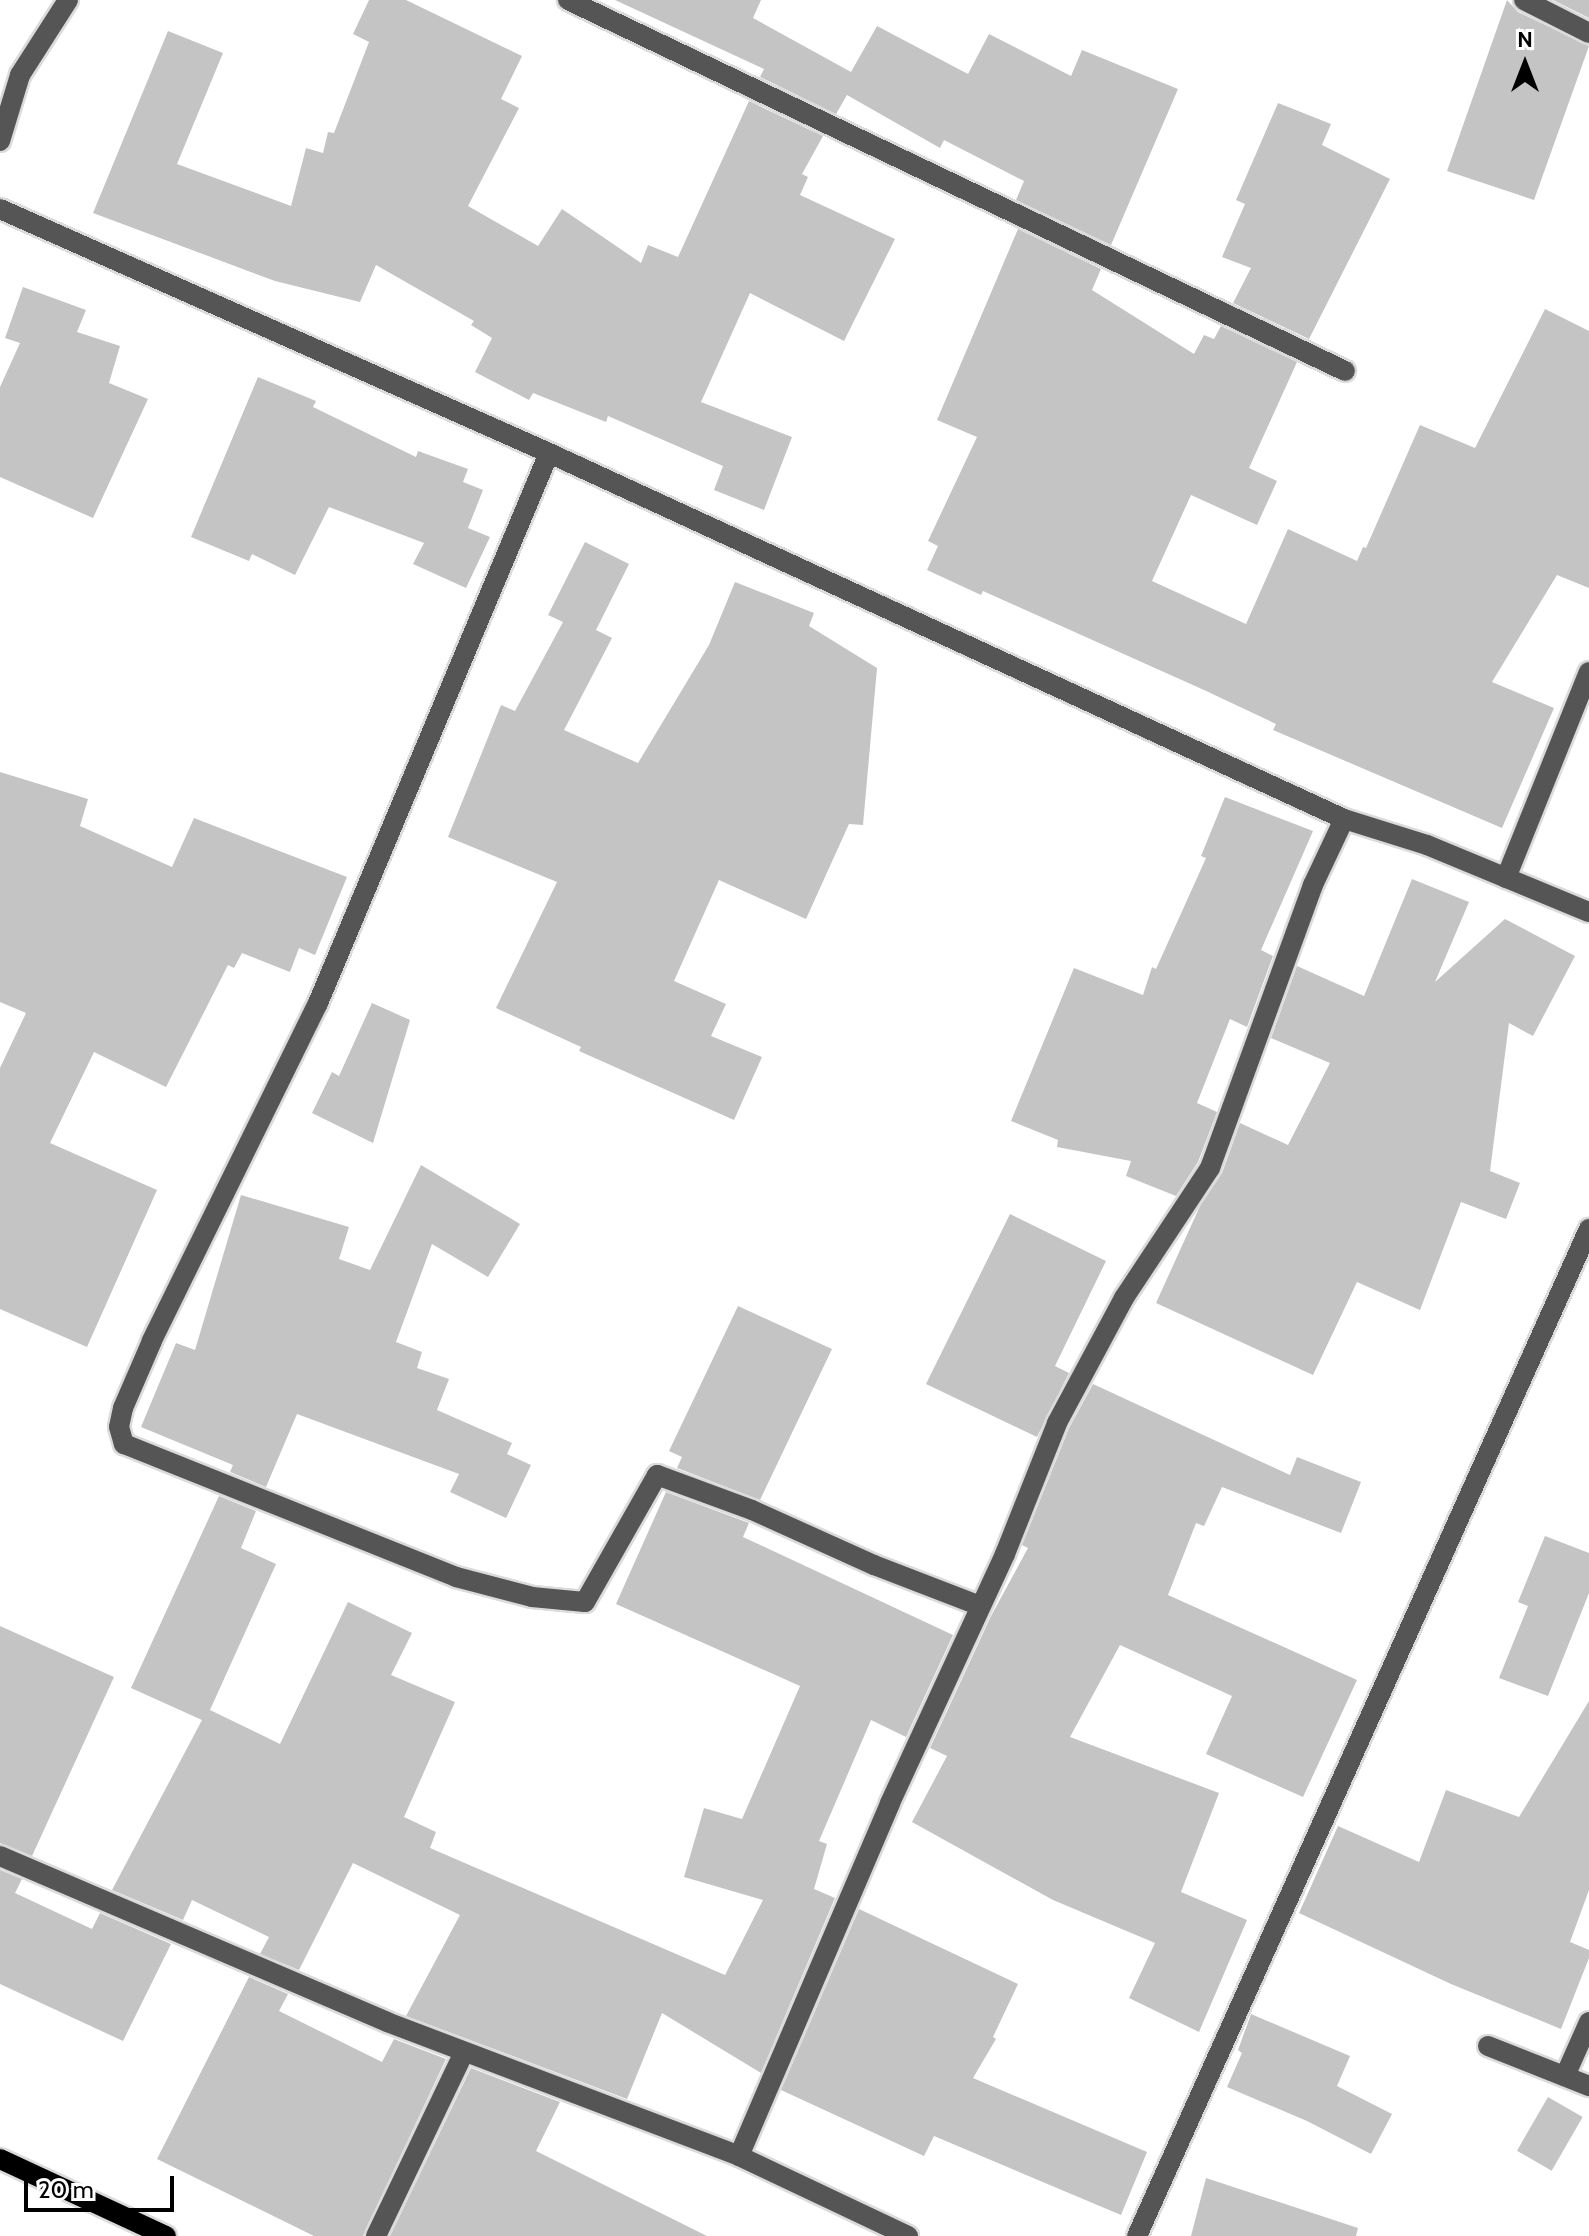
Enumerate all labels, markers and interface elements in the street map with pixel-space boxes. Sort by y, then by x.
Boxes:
north arrow [1485,24,1565,104]
text: N [1517,26,1533,53]
scale bar [28,2160,178,2210]
text: 20 m [38,2175,94,2204]

